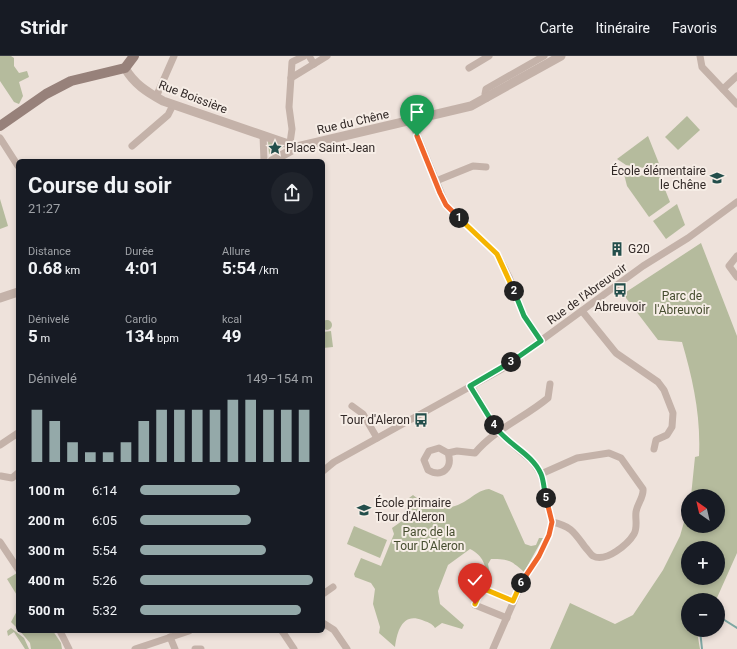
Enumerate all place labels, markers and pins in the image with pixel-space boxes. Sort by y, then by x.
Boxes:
pin [400,95,434,136]
place icon: Place Saint-Jean [267,140,283,156]
place label: Place Saint-Jean [286,141,375,155]
place label: École élémentaire le Chêne [611,163,706,192]
school or university icon: École élémentaire le Chêne [709,170,725,186]
pin: 1 [449,208,469,228]
building icon: G20 [609,241,625,257]
place label: G20 [628,242,650,256]
pin: 2 [504,281,524,301]
bus stop icon: Abreuvoir [612,282,628,298]
place label: Abreuvoir [594,300,646,314]
pin: 3 [501,352,521,372]
bus stop icon: Tour d'Aleron [413,412,429,428]
place label: Tour d'Aleron [340,413,410,427]
pin: 4 [484,415,504,435]
pin: 5 [536,488,556,508]
place label: École primaire Tour d'Aleron [375,495,451,524]
school or university icon: École primaire Tour d'Aleron [356,502,372,518]
pin [458,563,492,604]
pin: 6 [511,573,531,593]

